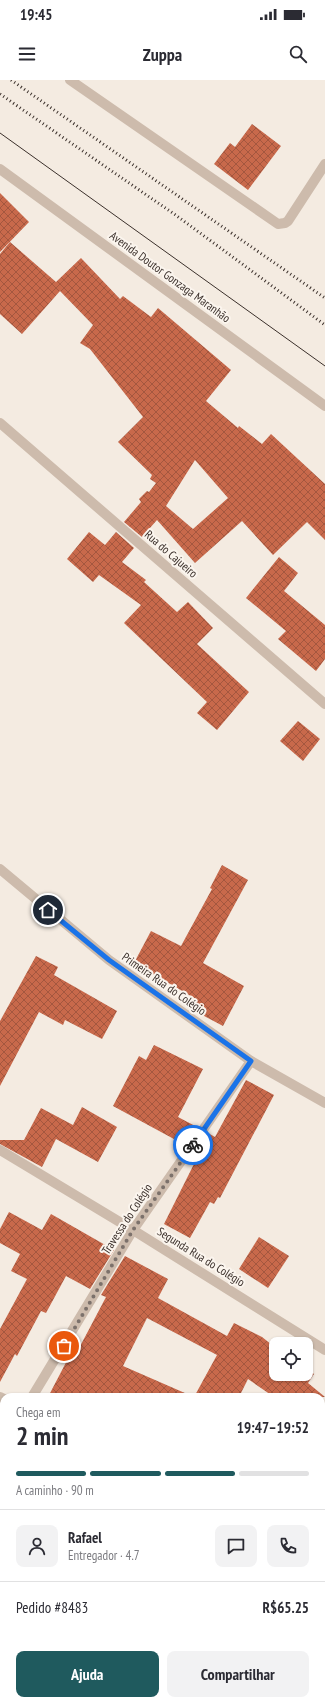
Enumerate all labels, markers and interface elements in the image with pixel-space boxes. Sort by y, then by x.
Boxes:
text: 19:45 [20,5,52,24]
icon: menu [16,43,38,65]
text: Zuppa [143,43,182,66]
icon: search [287,43,309,65]
street label: Avenida Doutor Gonzaga Maranhão [107,228,233,325]
street label: Rua do Cajueiro [142,527,201,581]
pin [31,893,65,927]
icon: home [37,899,59,921]
street label: Primeira Rua do Colégio [119,949,209,1018]
courier [173,1125,213,1165]
icon: bike [182,1134,204,1156]
street label: Travessa do Colégio [98,1181,155,1257]
street label: Segunda Rua do Colégio [155,1224,248,1290]
pin [47,1329,81,1363]
icon: bag [53,1335,75,1357]
map controls [269,1337,313,1381]
button: locate [269,1337,313,1381]
text: Chega em [16,1404,60,1421]
text: 19:47–19:52 [237,1418,309,1437]
text: 2 min [16,1419,69,1452]
text: A caminho · 90 m [16,1482,94,1499]
button: person [16,1525,58,1567]
button: chat [215,1525,257,1567]
button: phone [267,1525,309,1567]
text: Rafael [68,1528,102,1547]
text: Entregador · 4.7 [68,1547,140,1564]
text: Pedido #8483 [16,1598,88,1617]
text: R$65.25 [262,1598,309,1617]
button: Ajuda [16,1651,159,1697]
button: Compartilhar [167,1651,309,1697]

